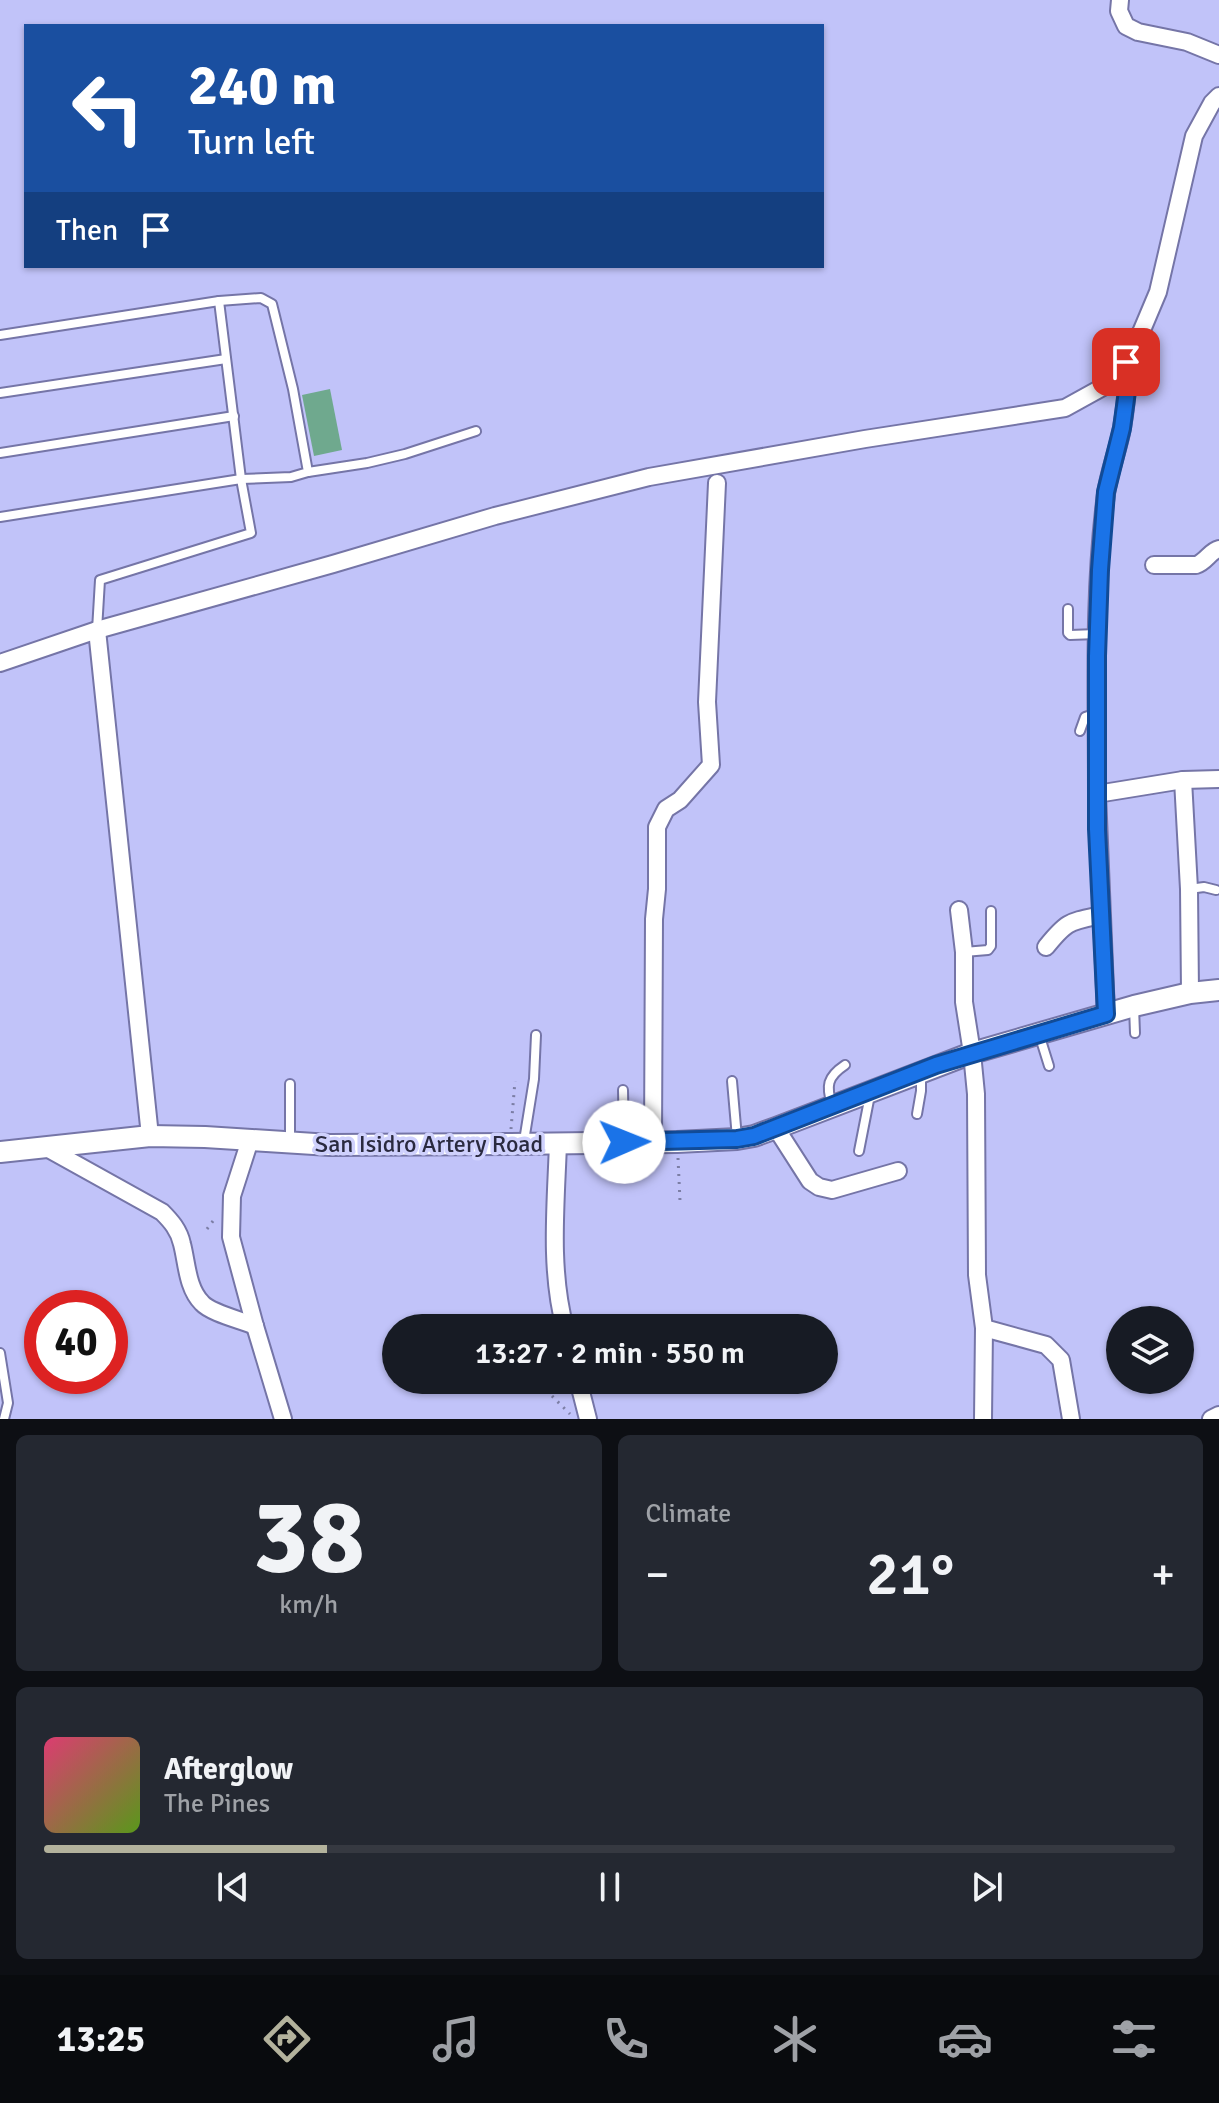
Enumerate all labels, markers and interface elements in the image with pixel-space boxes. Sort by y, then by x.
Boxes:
text: 240 m [188,51,336,120]
icon: left [56,56,160,160]
text: Turn left [188,120,315,165]
icon: arrive [134,208,178,252]
text: Then [56,212,118,249]
pin [1092,328,1160,396]
icon: arrive [1104,340,1148,384]
position arrow [582,1100,666,1184]
street label: San Isidro Artery Road [315,1129,543,1159]
speed limit sign: 40 [24,1290,128,1394]
map controls [1106,1306,1194,1394]
button: layers [1106,1306,1194,1394]
text: 13:27 · 2 min · 550 m [475,1335,745,1372]
text: 38 [253,1473,365,1601]
text: Climate [646,1498,731,1530]
text: 21° [866,1538,954,1612]
text: − [646,1548,669,1602]
text: + [1151,1548,1175,1602]
text: km/h [279,1589,338,1621]
text: Afterglow [164,1751,293,1788]
text: The Pines [164,1788,270,1820]
icon: previous [211,1865,255,1909]
icon: pause [588,1865,632,1909]
icon: next [965,1865,1009,1909]
icon: directions [259,2011,315,2067]
icon: music [428,2011,484,2067]
icon: phone [598,2011,654,2067]
icon: climate [767,2011,823,2067]
icon: car [937,2011,993,2067]
icon: filters [1106,2011,1162,2067]
text: 13:25 [57,2017,145,2062]

